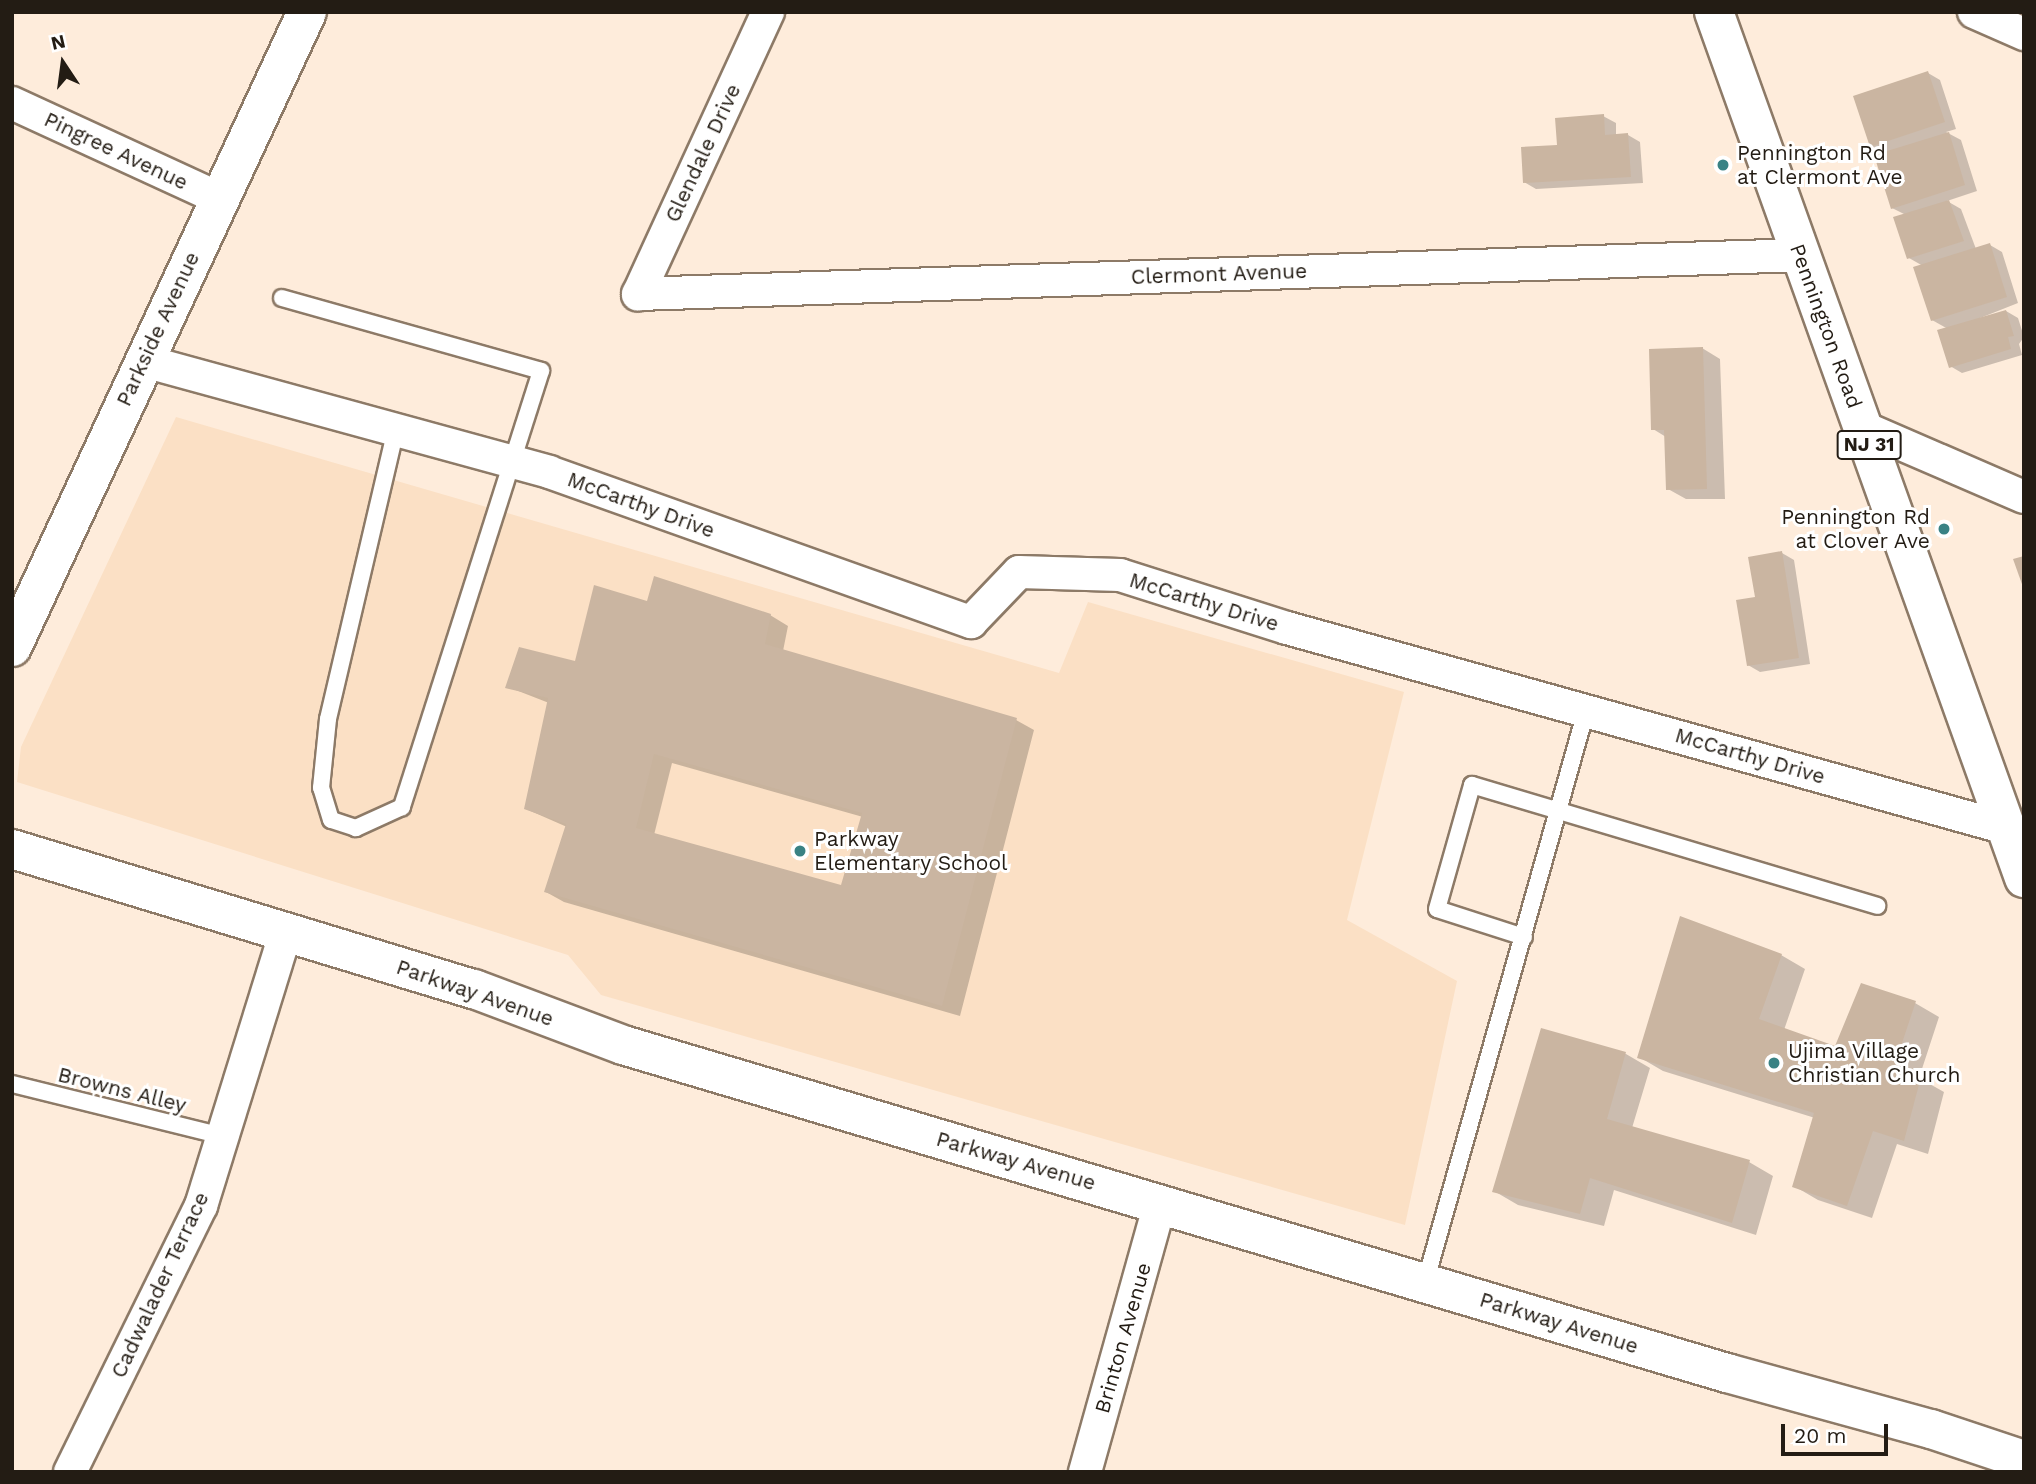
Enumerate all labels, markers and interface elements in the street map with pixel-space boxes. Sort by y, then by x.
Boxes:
north arrow [28,28,98,98]
text: N [49,29,68,55]
street label: Glendale Drive [660,80,746,226]
street label: Pingree Avenue [40,107,192,195]
place label: Pennington Rd at Clermont Ave [1737,140,1904,190]
marker: Pennington Rd at Clermont Ave [1715,157,1731,173]
street label: Pennington Road [1785,240,1867,412]
street label: Parkside Avenue [111,247,205,411]
street label: Clermont Avenue [1130,258,1308,290]
road number: NJ 31 [1836,430,1902,460]
street label: McCarthy Drive [564,467,718,543]
place label: Pennington Rd at Clover Ave [1781,504,1930,554]
marker: Pennington Rd at Clover Ave [1936,521,1952,537]
street label: McCarthy Drive [1126,567,1282,637]
street label: McCarthy Drive [1672,722,1828,790]
place label: Parkway Elementary School [814,826,1008,876]
marker: Parkway Elementary School [792,843,808,859]
street label: Parkway Avenue [392,954,558,1032]
place label: Ujima Village Christian Church [1788,1038,1960,1088]
marker: Ujima Village Christian Church [1766,1055,1782,1071]
street label: Browns Alley [55,1062,189,1118]
street label: Parkway Avenue [933,1126,1099,1196]
street label: Cadwalader Terrace [106,1188,214,1382]
street label: Brinton Avenue [1089,1259,1157,1417]
street label: Parkway Avenue [1476,1287,1642,1359]
scale bar [1784,1410,1891,1454]
text: 20 m [1794,1423,1846,1448]

